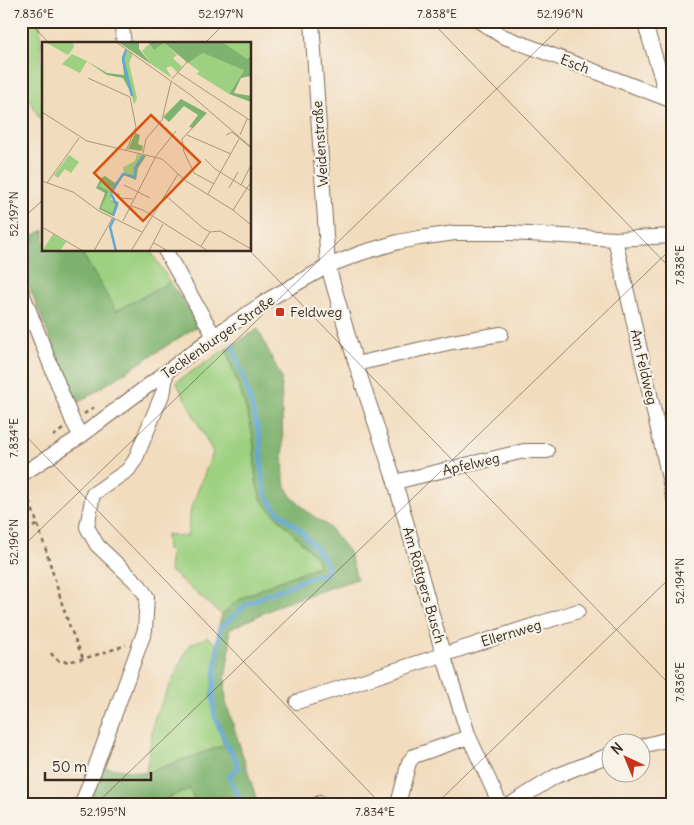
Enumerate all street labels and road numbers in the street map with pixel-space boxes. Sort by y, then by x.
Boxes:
street label: Esch [558,50,592,78]
street label: Weidenstraße [308,100,332,188]
street label: Tecklenburger Straße [158,291,278,383]
street label: Am Feldweg [627,327,661,407]
street label: Apfelweg [441,449,501,479]
street label: Am Röttgers Busch [399,525,449,645]
street label: Ellernweg [479,615,543,651]

